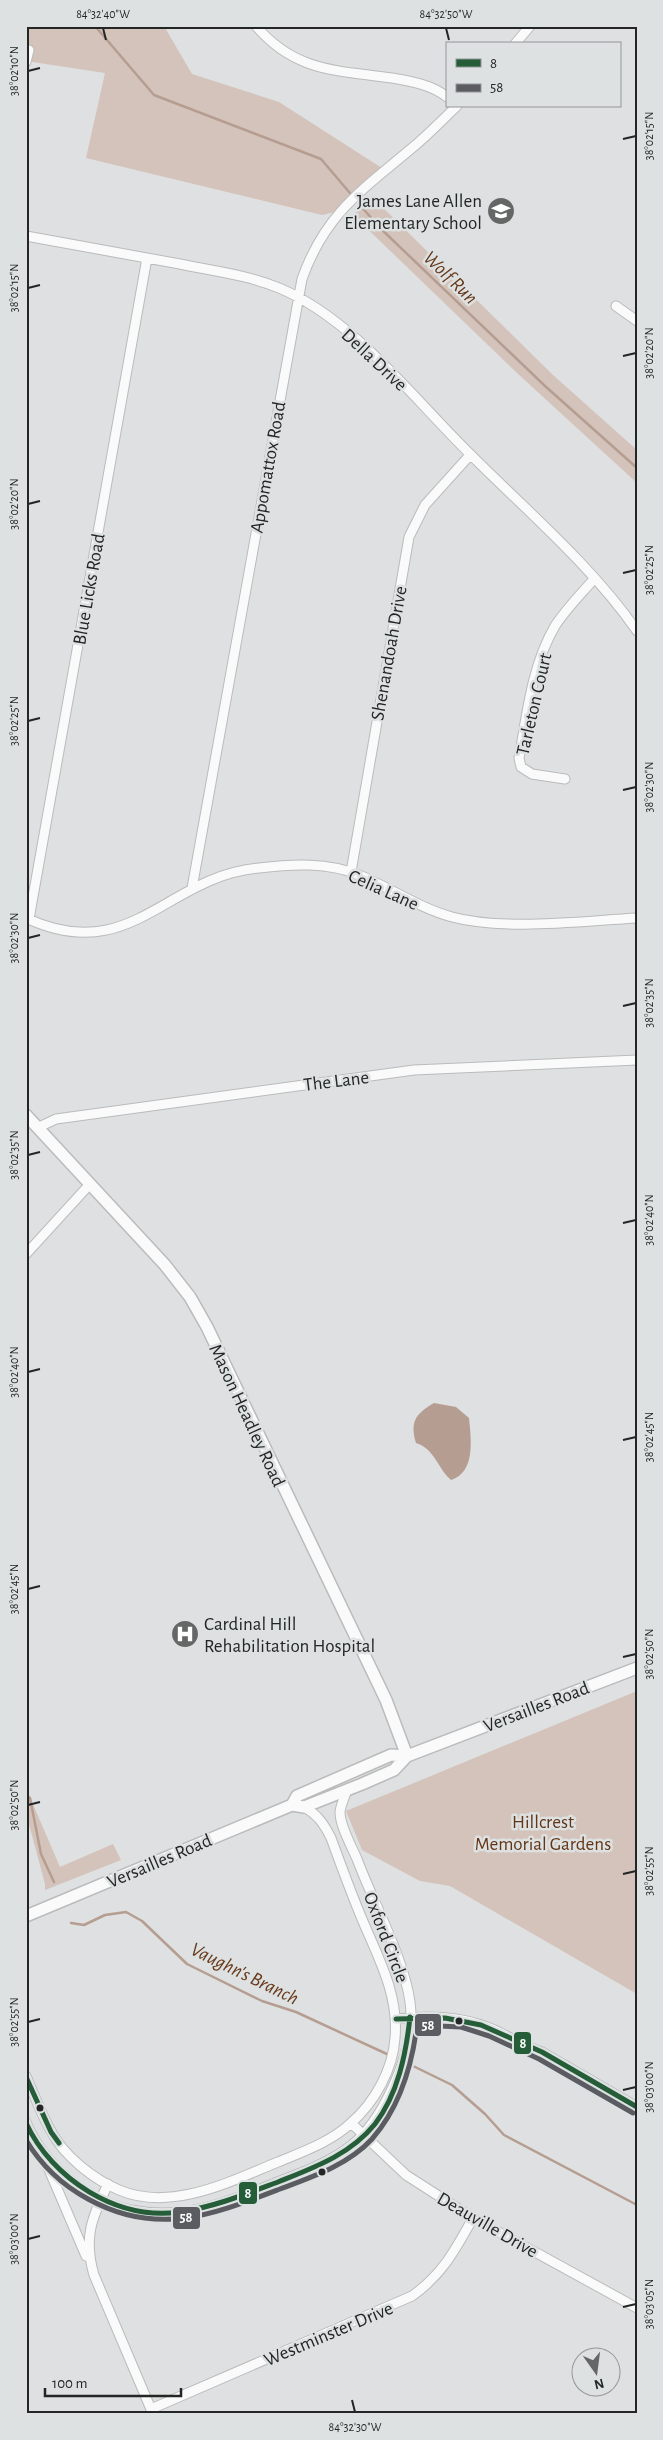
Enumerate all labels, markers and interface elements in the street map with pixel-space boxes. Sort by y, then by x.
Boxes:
text: 84°32'40"W [76,8,130,20]
text: 84°32'50"W [420,8,473,20]
legend [446,42,620,108]
text: 38°02'10"N [8,46,20,96]
text: 8 [490,56,497,71]
text: 58 [490,80,503,95]
text: 38°02'15"N [643,112,655,160]
place label: James Lane Allen Elementary School [344,192,482,233]
school or university icon: James Lane Allen Elementary School [486,196,516,226]
water label: Wolf Run [419,247,481,308]
text: 38°02'15"N [8,264,20,312]
street label: Della Drive [338,325,410,395]
text: 38°02'20"N [643,327,655,379]
street label: Appomattox Road [248,400,289,534]
text: 38°02'20"N [8,478,20,530]
street label: Blue Licks Road [70,532,109,647]
text: 38°02'25"N [643,545,655,595]
street label: Shenandoah Drive [368,585,411,722]
street label: Tarleton Court [513,651,555,757]
text: 38°02'25"N [8,696,20,746]
text: 38°02'30"N [643,762,655,812]
street label: Celia Lane [345,867,421,914]
text: 38°02'30"N [8,913,20,963]
text: 38°02'35"N [643,978,655,1028]
street label: The Lane [302,1068,370,1095]
text: 38°02'35"N [8,1130,20,1180]
text: 38°02'40"N [643,1194,655,1246]
street label: Mason Headley Road [205,1341,288,1490]
text: 38°02'40"N [8,1346,20,1398]
text: 38°02'45"N [643,1412,655,1462]
text: 38°02'45"N [8,1564,20,1614]
place label: Cardinal Hill Rehabilitation Hospital [204,1615,375,1656]
hospital icon: Cardinal Hill Rehabilitation Hospital [170,1619,200,1649]
text: 38°02'50"N [643,1629,655,1679]
street label: Versailles Road [481,1679,592,1736]
text: 38°02'50"N [8,1780,20,1830]
park label: Hillcrest Memorial Gardens [475,1813,611,1854]
street label: Versailles Road [105,1831,215,1892]
text: 38°02'55"N [643,1846,655,1896]
street label: Oxford Circle [360,1890,412,1985]
water label: Vaughn's Branch [187,1939,302,2009]
text: 38°02'55"N [8,1997,20,2047]
line badge: 58 [414,2013,442,2037]
unlabelled marker [454,2016,464,2026]
text: 58 [422,2019,435,2033]
line badge: 8 [513,2031,532,2055]
text: 8 [520,2037,527,2051]
text: 38°03'00"N [643,2061,655,2113]
unlabelled marker [35,2103,45,2113]
unlabelled marker [317,2167,327,2177]
line badge: 8 [238,2181,258,2205]
text: 8 [245,2187,252,2201]
street label: Deauville Drive [434,2189,541,2262]
line badge: 58 [172,2206,201,2230]
text: 58 [180,2211,193,2225]
text: 38°03'00"N [8,2213,20,2265]
text: 38°03'05"N [643,2279,655,2329]
street label: Westminster Drive [261,2299,396,2370]
north arrow [570,2348,620,2398]
scale bar [45,2365,181,2397]
text: 100 m [52,2376,87,2391]
text: N [592,2376,605,2392]
text: 84°32'30"W [329,2421,382,2433]

